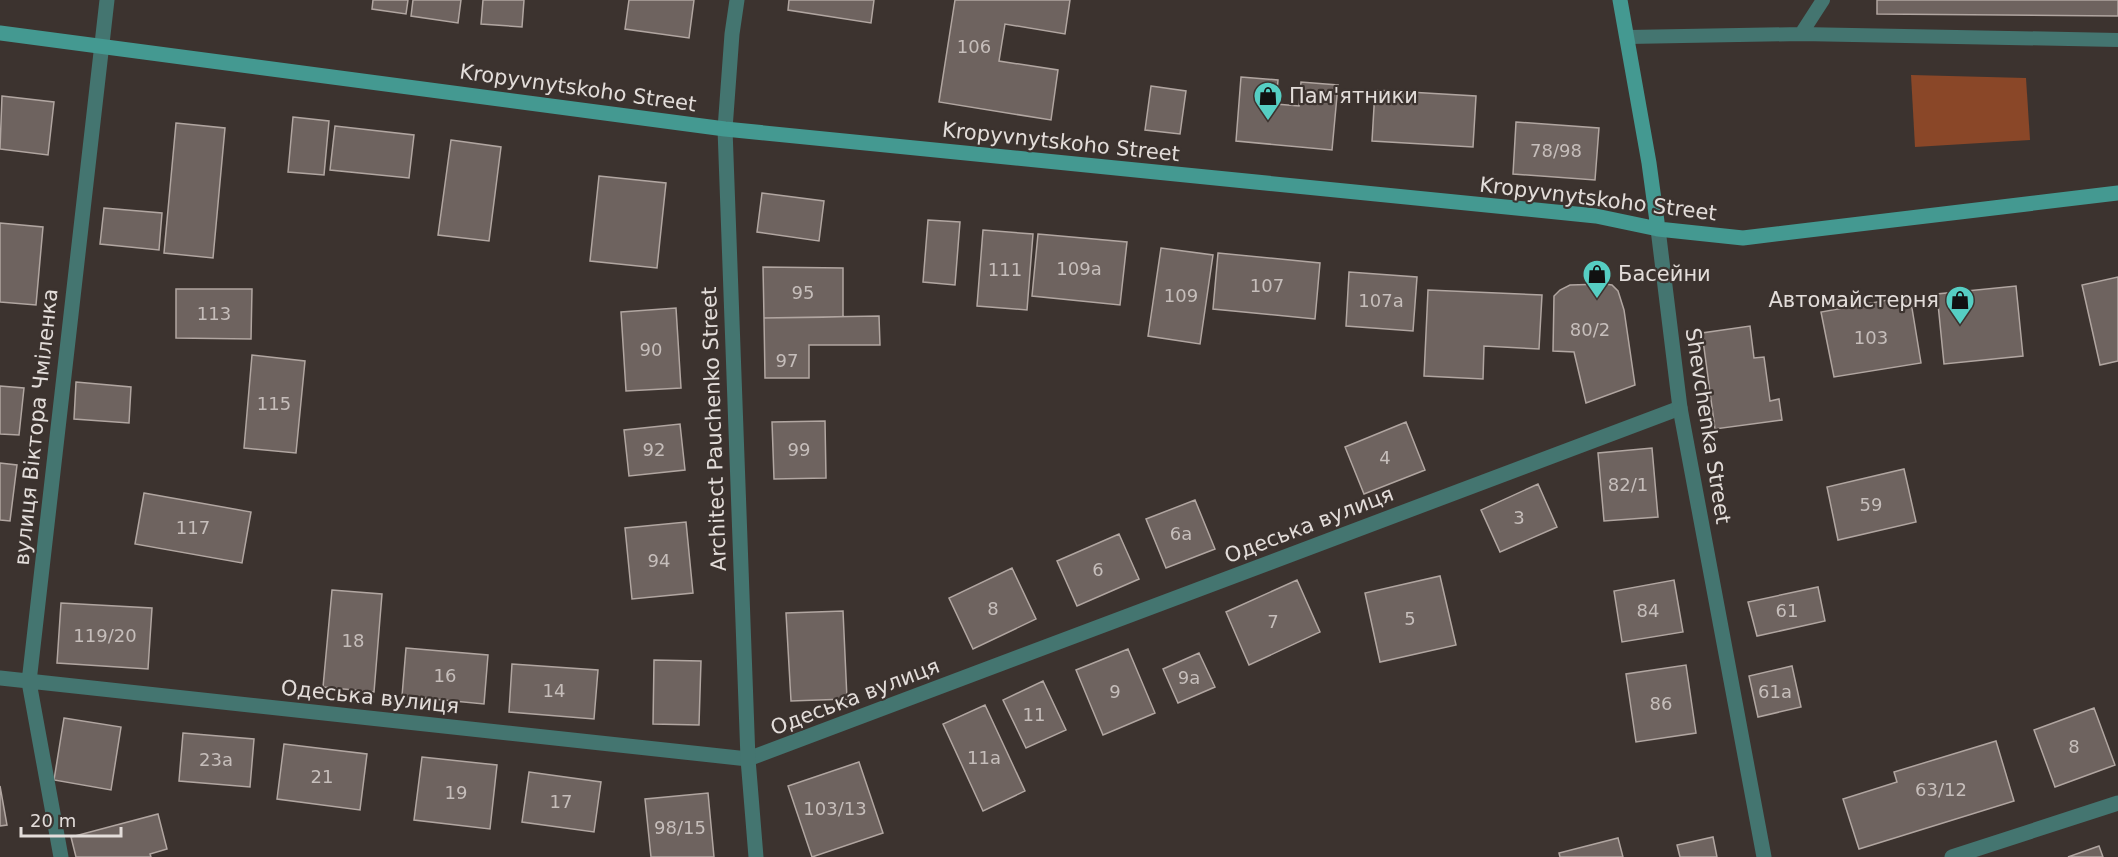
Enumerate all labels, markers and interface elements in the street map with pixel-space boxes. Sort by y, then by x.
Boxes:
house number: 106 [957,36,991,57]
street label: Kropyvnytskoho Street [458,59,698,117]
shop icon: Пам'ятники [1252,80,1284,122]
place label: Пам'ятники [1289,84,1418,108]
street label: Kropyvnytskoho Street [941,118,1181,166]
house number: 78/98 [1530,140,1582,161]
street label: Kropyvnytskoho Street [1478,173,1718,225]
house number: 109а [1056,258,1102,279]
shop icon: Басейни [1581,258,1613,300]
house number: 111 [988,259,1022,280]
place label: Басейни [1618,262,1711,286]
house number: 107 [1250,275,1284,296]
house number: 95 [792,282,814,303]
shop icon: Автомайстерня [1944,284,1976,326]
house number: 109 [1164,285,1198,306]
street label: Architect Pauchenko Street [697,286,731,572]
street label: вулиця Віктора Чміленка [10,287,62,567]
place label: Автомайстерня [1768,288,1939,312]
house number: 107а [1358,290,1404,311]
house number: 113 [197,303,231,324]
house number: 80/2 [1570,319,1610,340]
street label: Shevchenka Street [1681,326,1735,526]
house number: 103 [1854,327,1888,348]
house number: 90 [640,339,662,360]
house number: 97 [776,350,798,371]
house number: 115 [257,393,291,414]
house number: 92 [643,439,665,460]
house number: 99 [788,439,810,460]
house number: 4 [1379,447,1391,468]
house number: 82/1 [1608,474,1648,495]
street label: Одеська вулиця [1221,482,1397,568]
house number: 59 [1860,494,1882,515]
house number: 3 [1513,507,1525,528]
house number: 117 [176,517,210,538]
house number: 6а [1170,523,1192,544]
house number: 94 [648,550,670,571]
house number: 6 [1092,559,1104,580]
house number: 8 [987,598,999,619]
house number: 84 [1637,600,1659,621]
house number: 61 [1776,600,1798,621]
house number: 5 [1404,608,1416,629]
house number: 7 [1267,611,1279,632]
house number: 119/20 [73,625,137,646]
house number: 18 [342,630,364,651]
street label: Одеська вулиця [767,654,943,740]
house number: 16 [434,665,456,686]
house number: 9а [1178,667,1200,688]
street label: Одеська вулиця [280,676,460,718]
house number: 14 [543,680,565,701]
house number: 9 [1109,681,1121,702]
house number: 61а [1758,681,1792,702]
house number: 86 [1650,693,1672,714]
house number: 11 [1023,704,1045,725]
house number: 8 [2068,736,2080,757]
house number: 11а [967,747,1001,768]
house number: 23а [199,749,233,770]
house number: 21 [311,766,333,787]
house number: 63/12 [1915,779,1967,800]
house number: 19 [445,782,467,803]
house number: 17 [550,791,572,812]
house number: 103/13 [803,798,867,819]
scale bar [21,800,122,838]
text: 20 m [30,810,76,831]
house number: 98/15 [654,817,706,838]

